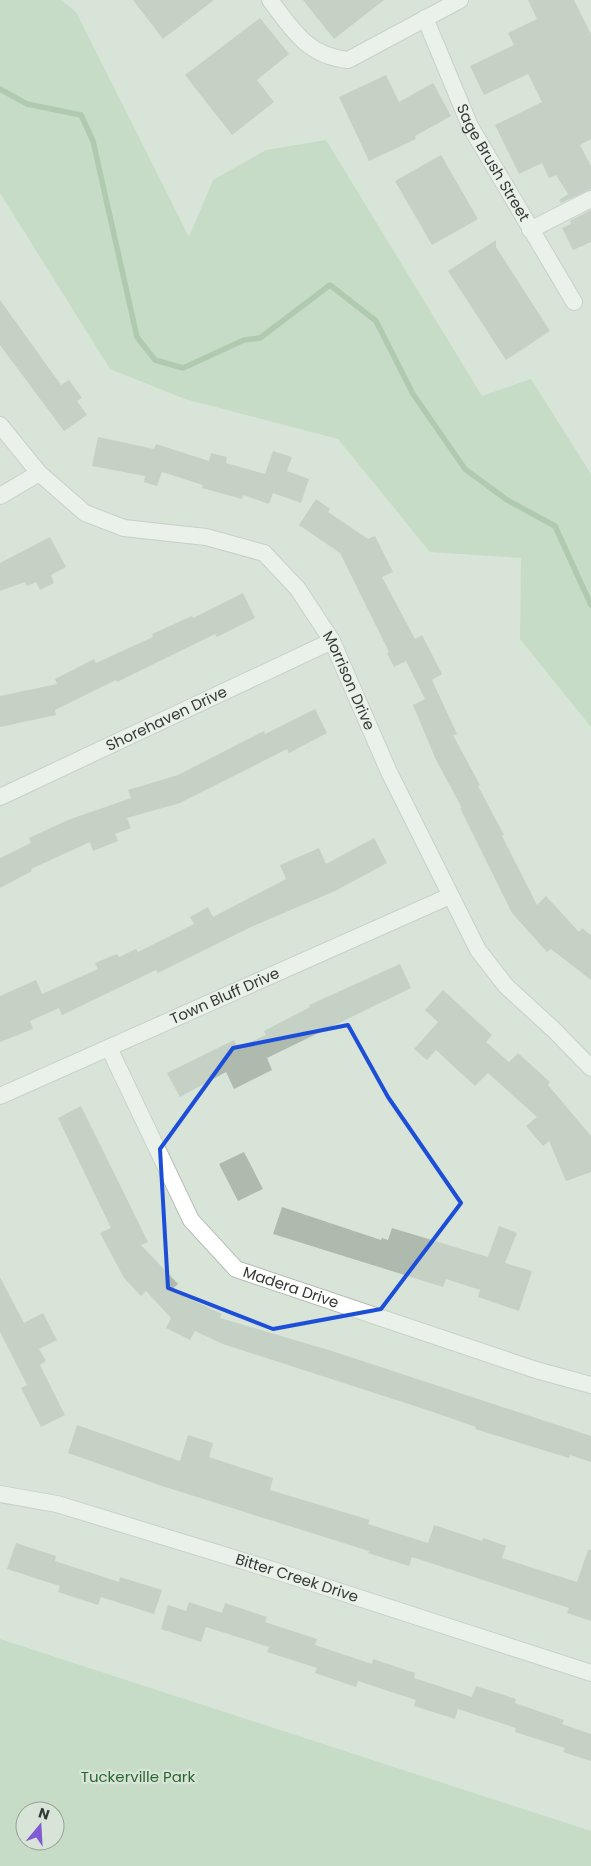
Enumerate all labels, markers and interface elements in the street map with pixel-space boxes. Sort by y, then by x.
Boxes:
street label: Sage Brush Street [452,100,535,225]
street label: Morrison Drive [318,627,380,733]
street label: Shorehaven Drive [102,681,230,756]
street label: Town Bluff Drive [167,962,283,1029]
street label: Madera Drive [240,1261,342,1313]
street label: Bitter Creek Drive [233,1548,361,1607]
park label: Tuckerville Park [81,1766,195,1787]
north arrow [15,1801,65,1851]
text: N [36,1802,52,1825]

